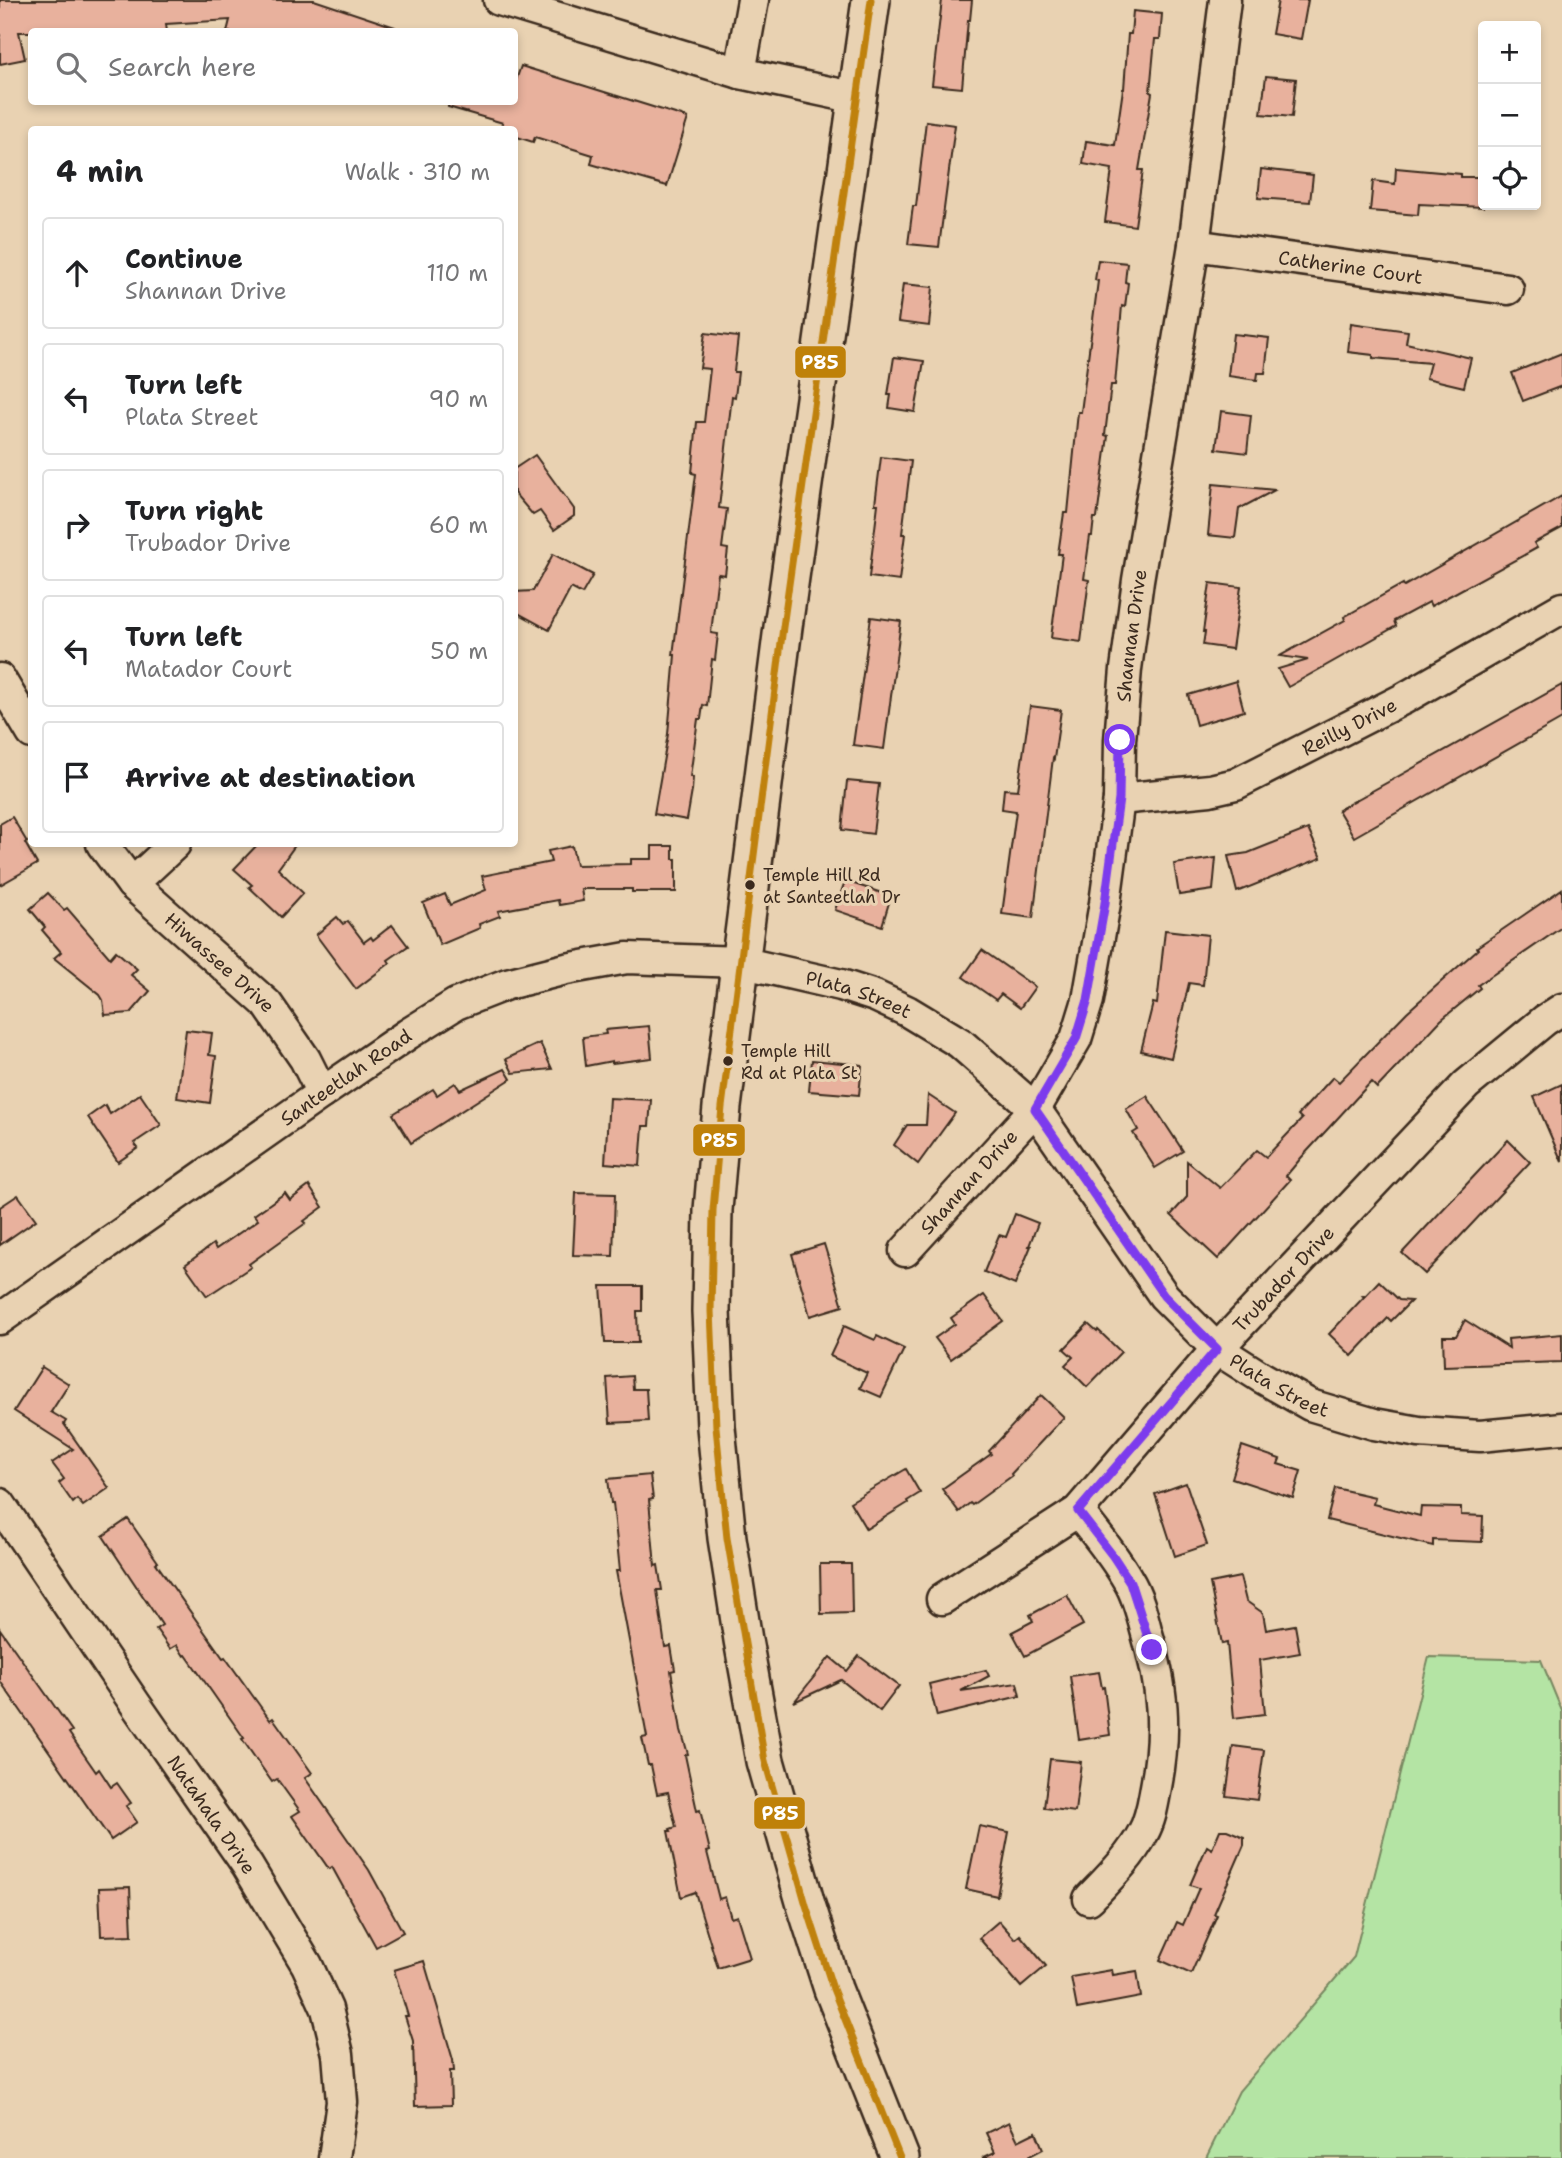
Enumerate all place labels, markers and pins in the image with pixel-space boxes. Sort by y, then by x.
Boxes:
place label: Temple Hill Rd at Santeetlah Dr [763,864,901,908]
marker: Temple Hill Rd at Santeetlah Dr [743,878,757,892]
place label: Temple Hill Rd at Plata St [741,1040,858,1084]
marker: Temple Hill Rd at Plata St [721,1054,735,1068]

